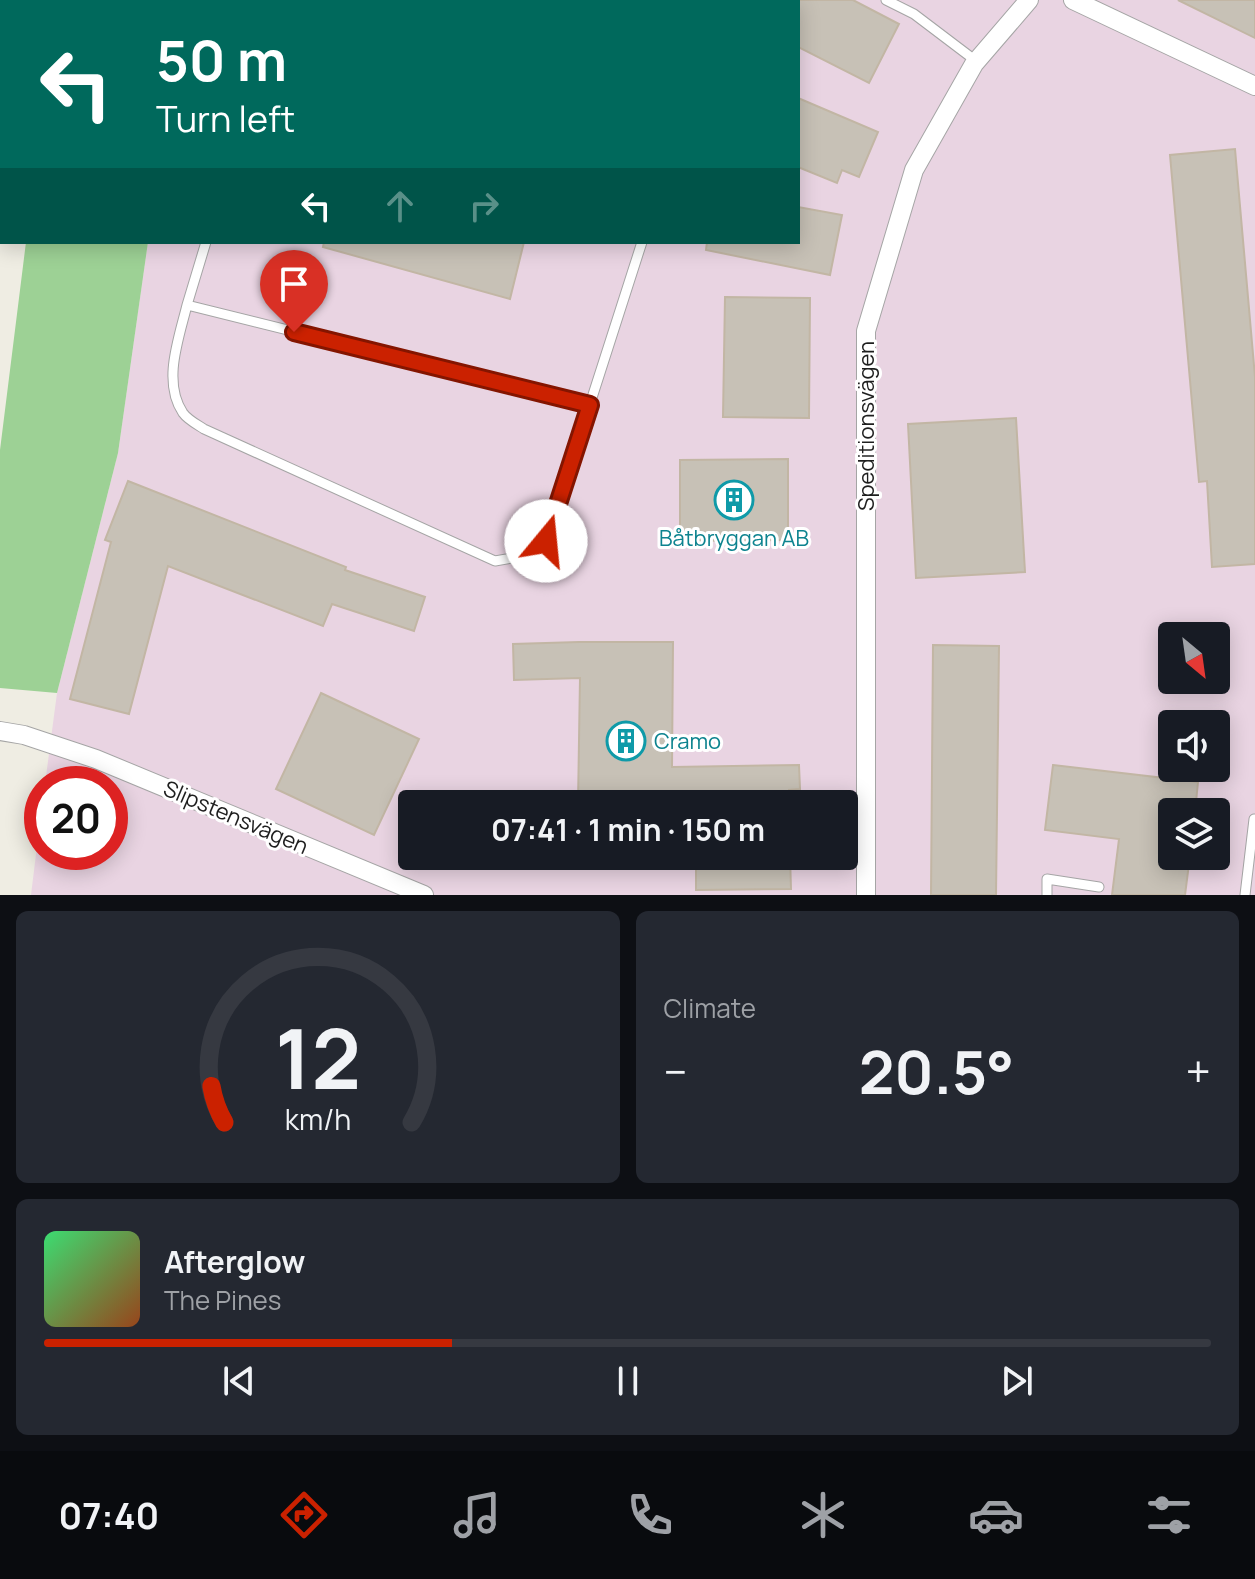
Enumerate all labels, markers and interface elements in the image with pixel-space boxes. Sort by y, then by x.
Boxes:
text: 50 m [156,21,287,98]
icon: left [24,32,128,136]
text: Turn left [156,94,295,143]
icon: left [294,184,338,228]
icon: ahead [378,184,422,228]
icon: right [462,184,506,228]
pin [260,250,328,332]
icon: arrive [272,262,316,306]
street label: Speditionsvägen [851,341,881,511]
building icon: Båtbryggan AB [713,479,755,521]
position arrow [504,499,588,583]
place label: Båtbryggan AB [659,523,809,553]
north arrow [1158,622,1230,694]
map controls [1158,622,1230,870]
button: sound [1158,710,1230,782]
building icon: Cramo [605,720,647,762]
place label: Cramo [654,726,721,756]
speed limit sign: 20 [24,766,128,870]
street label: Slipstensvägen [159,773,313,861]
button: layers [1158,798,1230,870]
text: 07:41 · 1 min · 150 m [491,809,765,850]
text: Climate [664,990,756,1026]
text: 12 [275,1000,361,1114]
text: 20.5° [859,1030,1014,1112]
text: − [664,1041,687,1101]
text: + [1186,1041,1211,1101]
text: km/h [285,1100,351,1139]
text: Afterglow [164,1241,305,1282]
text: The Pines [164,1282,281,1318]
icon: previous [217,1359,261,1403]
icon: pause [606,1359,650,1403]
icon: next [995,1359,1039,1403]
icon: directions [276,1487,332,1543]
icon: music [449,1487,505,1543]
icon: phone [622,1487,678,1543]
icon: climate [795,1487,851,1543]
icon: car [968,1487,1024,1543]
icon: filters [1141,1487,1197,1543]
text: 07:40 [58,1491,159,1540]

